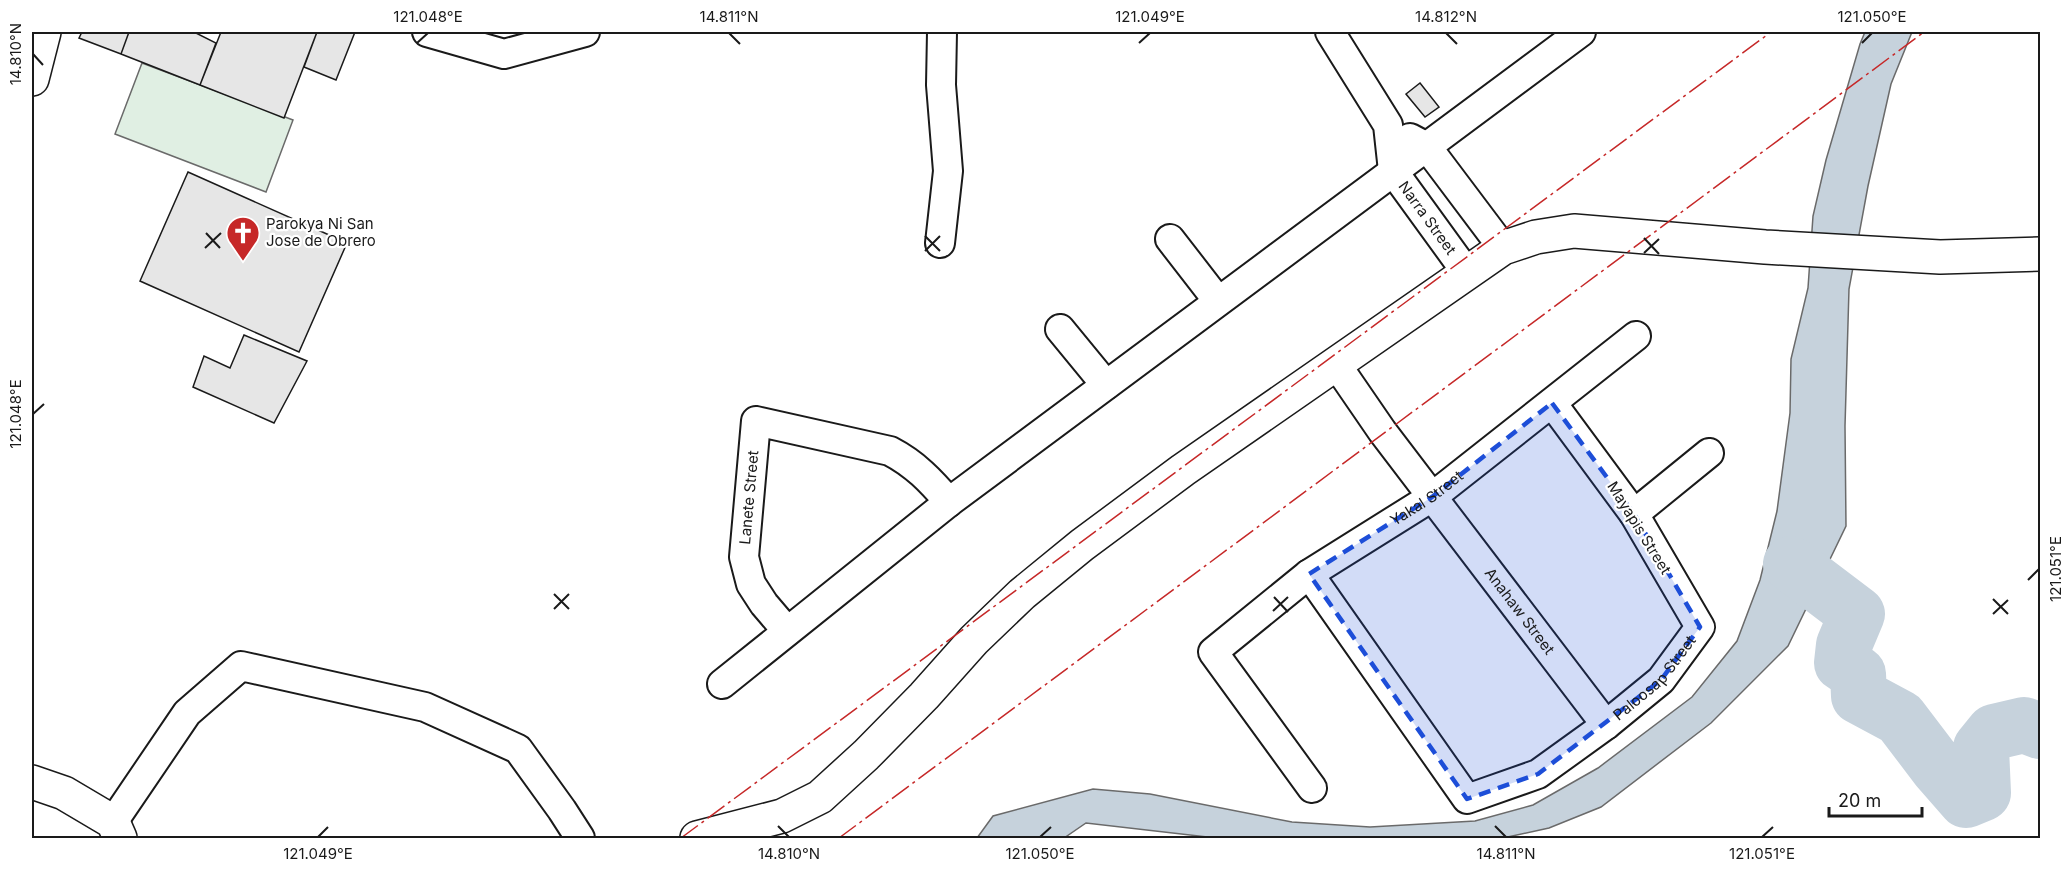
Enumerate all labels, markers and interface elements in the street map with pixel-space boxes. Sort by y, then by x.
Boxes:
text: 121.048°E [393,7,463,26]
text: 14.811°N [700,7,758,26]
text: 121.049°E [1115,7,1185,26]
text: 14.812°N [1415,7,1477,26]
text: 121.050°E [1837,7,1907,26]
text: 14.810°N [6,23,25,85]
street label: Narra Street [1395,177,1461,258]
place label: Parokya Ni San Jose de Obrero [266,214,376,250]
church icon: Parokya Ni San Jose de Obrero [225,215,261,262]
text: 121.048°E [6,379,25,449]
street label: Lanete Street [735,449,762,545]
street label: Yakal Street [1387,466,1467,530]
street label: Mayapis Street [1603,478,1676,578]
text: 121.051°E [2046,536,2065,602]
street label: Anahaw Street [1481,564,1559,658]
street label: Paloosap Street [1609,631,1700,724]
scale bar [1829,780,1922,818]
text: 20 m [1838,790,1881,811]
text: 121.049°E [283,844,353,863]
text: 14.810°N [758,844,820,863]
text: 121.050°E [1005,844,1075,863]
text: 14.811°N [1477,844,1535,863]
text: 121.051°E [1729,844,1795,863]

